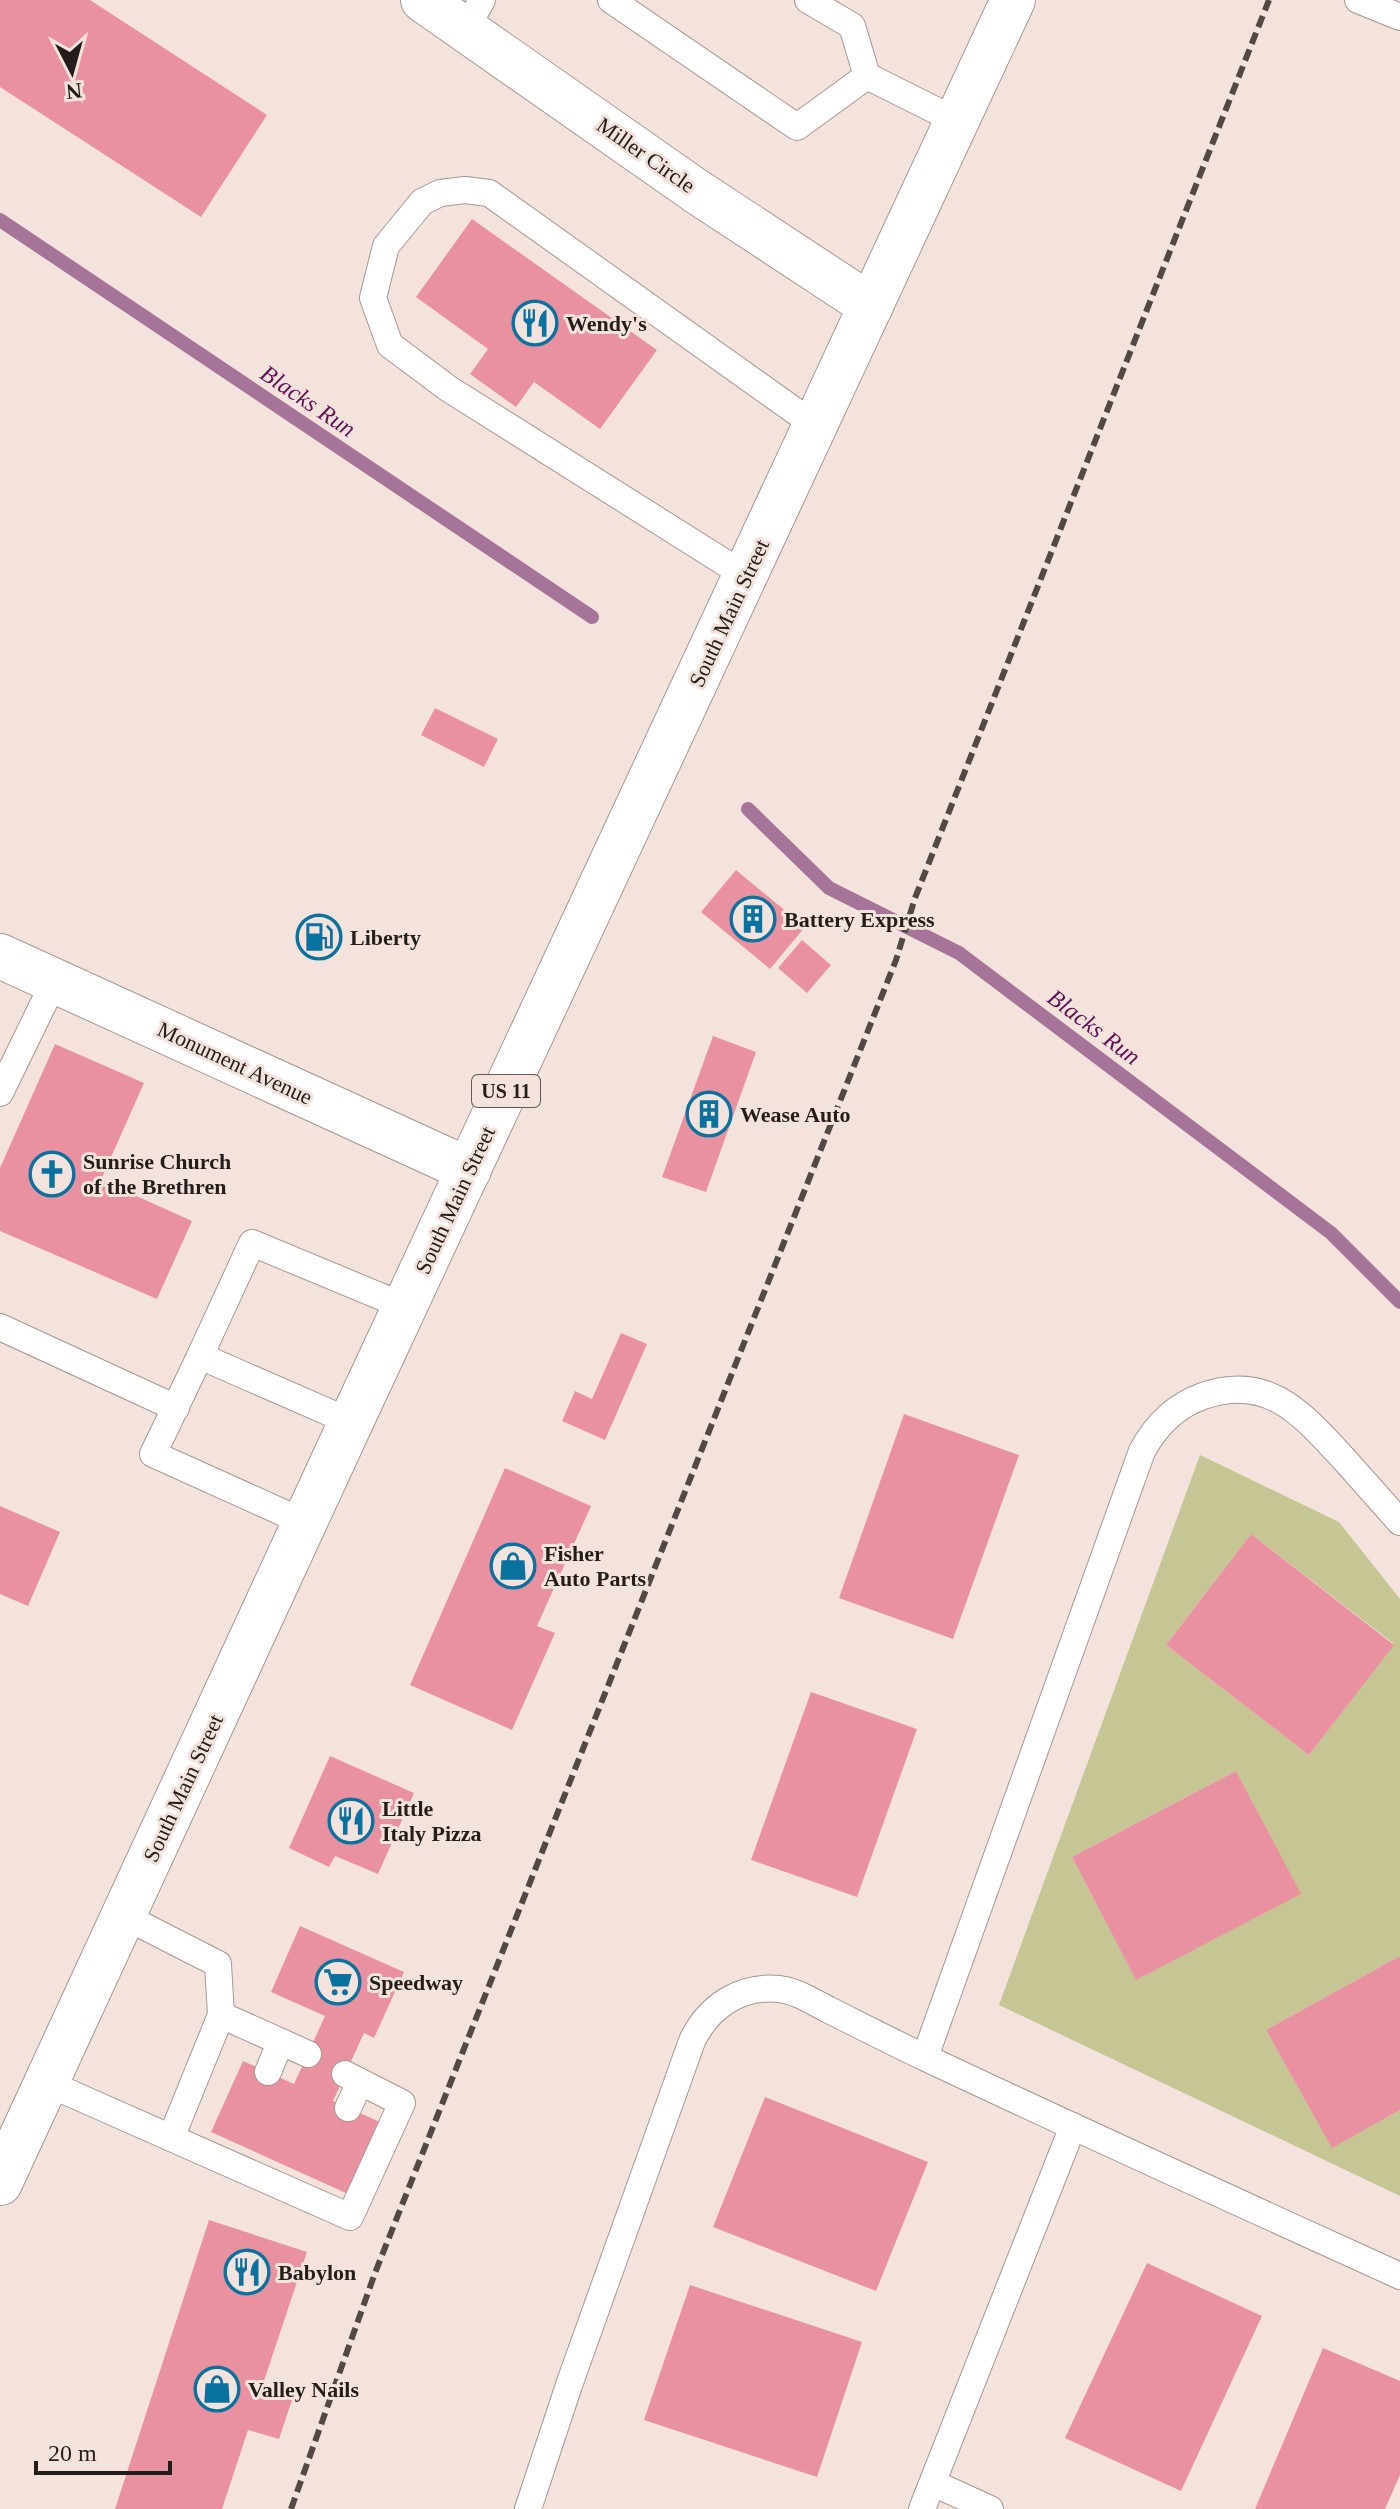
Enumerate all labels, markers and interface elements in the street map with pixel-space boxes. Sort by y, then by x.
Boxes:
north arrow [32,32,112,112]
text: N [65,78,83,105]
street label: Miller Circle [592,112,700,198]
restaurant icon: Wendy's [511,299,559,347]
place label: Wendy's [566,311,647,336]
water label: Blacks Run [256,360,360,442]
street label: South Main Street [684,535,774,691]
building icon: Battery Express [729,895,777,943]
place label: Battery Express [784,907,935,932]
fuel station icon: Liberty [295,913,343,961]
place label: Liberty [350,925,421,950]
water label: Blacks Run [1043,984,1145,1070]
street label: Monument Avenue [154,1016,316,1110]
road number: US 11 [472,1075,540,1107]
building icon: Wease Auto [685,1090,733,1138]
place label: Wease Auto [740,1102,851,1127]
street label: South Main Street [410,1122,500,1278]
place label: Sunrise Church of the Brethren [83,1149,231,1199]
church icon: Sunrise Church of the Brethren [28,1150,76,1198]
place label: Fisher Auto Parts [544,1541,646,1591]
shop icon: Fisher Auto Parts [489,1542,537,1590]
street label: South Main Street [138,1710,228,1866]
place label: Little Italy Pizza [382,1796,482,1846]
restaurant icon: Little Italy Pizza [327,1797,375,1845]
supermarket icon: Speedway [314,1958,362,2006]
place label: Speedway [369,1970,463,1995]
restaurant icon: Babylon [223,2248,271,2296]
place label: Babylon [278,2260,356,2285]
shop icon: Valley Nails [193,2365,241,2413]
place label: Valley Nails [248,2377,359,2402]
scale bar [36,2425,170,2475]
text: 20 m [48,2440,97,2466]

